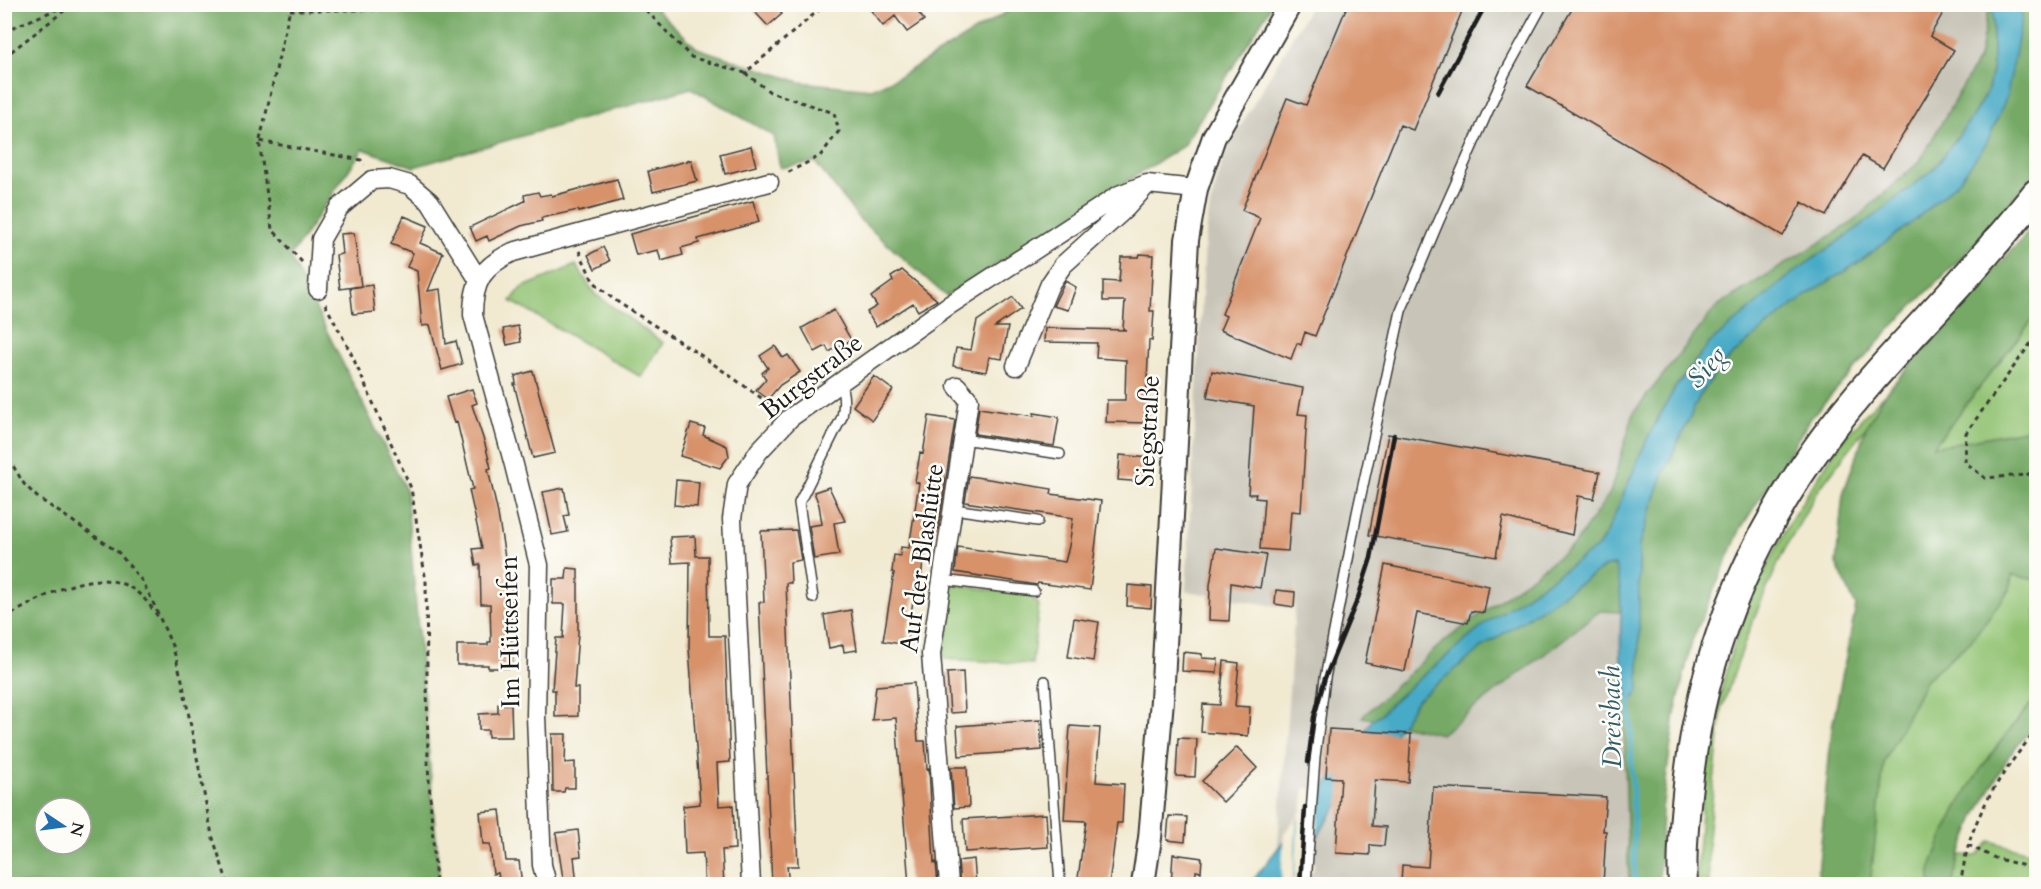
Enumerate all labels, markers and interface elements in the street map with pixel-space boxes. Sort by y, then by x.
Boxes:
street label: Burgstraße [753,325,870,427]
water label: Sieg [1678,338,1735,396]
street label: Siegstraße [1127,374,1168,488]
street label: Auf der Blashütte [891,461,952,655]
street label: Im Hüttseifen [491,555,528,709]
water label: Dreisbach [1592,665,1631,768]
north arrow [33,796,93,856]
text: N [64,820,89,838]

